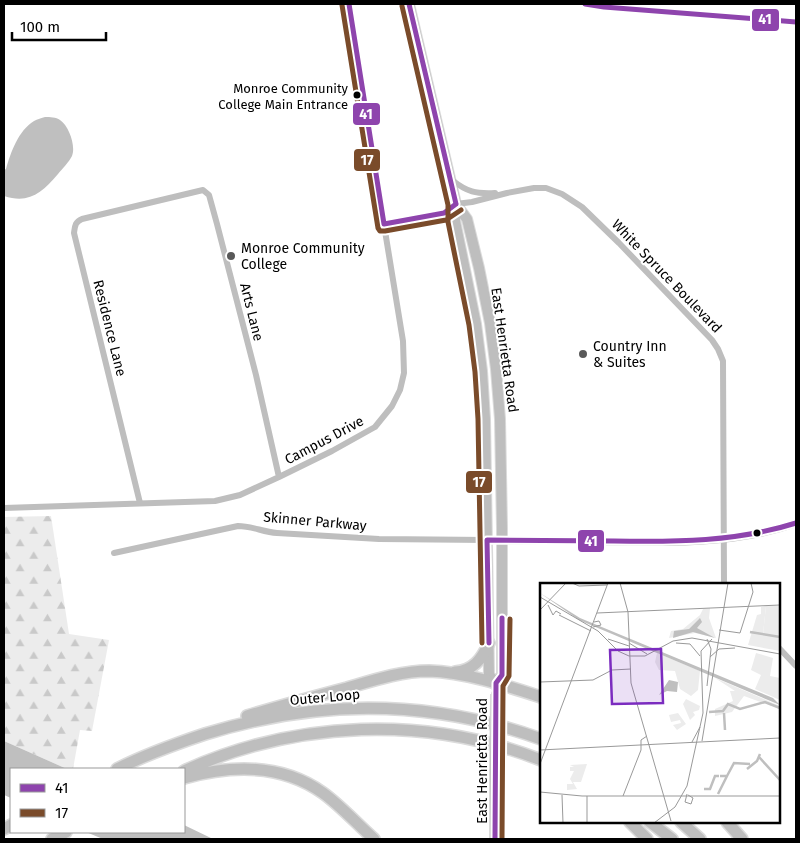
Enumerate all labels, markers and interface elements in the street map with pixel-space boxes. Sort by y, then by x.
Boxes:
line badge: 41 [751,8,780,32]
scale bar [12,10,106,42]
text: 41 [758,11,772,28]
text: 100 m [20,18,60,36]
place label: Monroe Community College Main Entrance [218,81,349,112]
marker: Monroe Community College Main Entrance [352,90,362,100]
line badge: 41 [352,102,381,126]
text: 41 [359,106,373,123]
line badge: 17 [353,148,381,172]
text: 17 [360,152,374,169]
street label: White Spruce Boulevard [608,216,725,337]
place label: Monroe Community College [241,240,365,273]
marker: Monroe Community College [225,250,237,262]
street label: Residence Lane [89,278,130,378]
street label: Arts Lane [236,281,267,343]
street label: East Henrietta Road [487,286,522,414]
place label: Country Inn & Suites [593,338,667,371]
marker: Country Inn & Suites [577,348,589,360]
street label: Campus Drive [282,413,367,468]
line badge: 17 [465,470,493,494]
text: 17 [472,474,486,491]
street label: Skinner Parkway [263,509,367,534]
unlabelled marker [752,528,762,538]
line badge: 41 [577,529,605,553]
text: 41 [584,533,598,550]
inset map [540,583,780,823]
street label: Outer Loop [289,686,361,709]
street label: East Henrietta Road [474,698,491,824]
legend [10,768,185,833]
text: 41 [55,779,69,797]
text: 17 [55,804,68,822]

